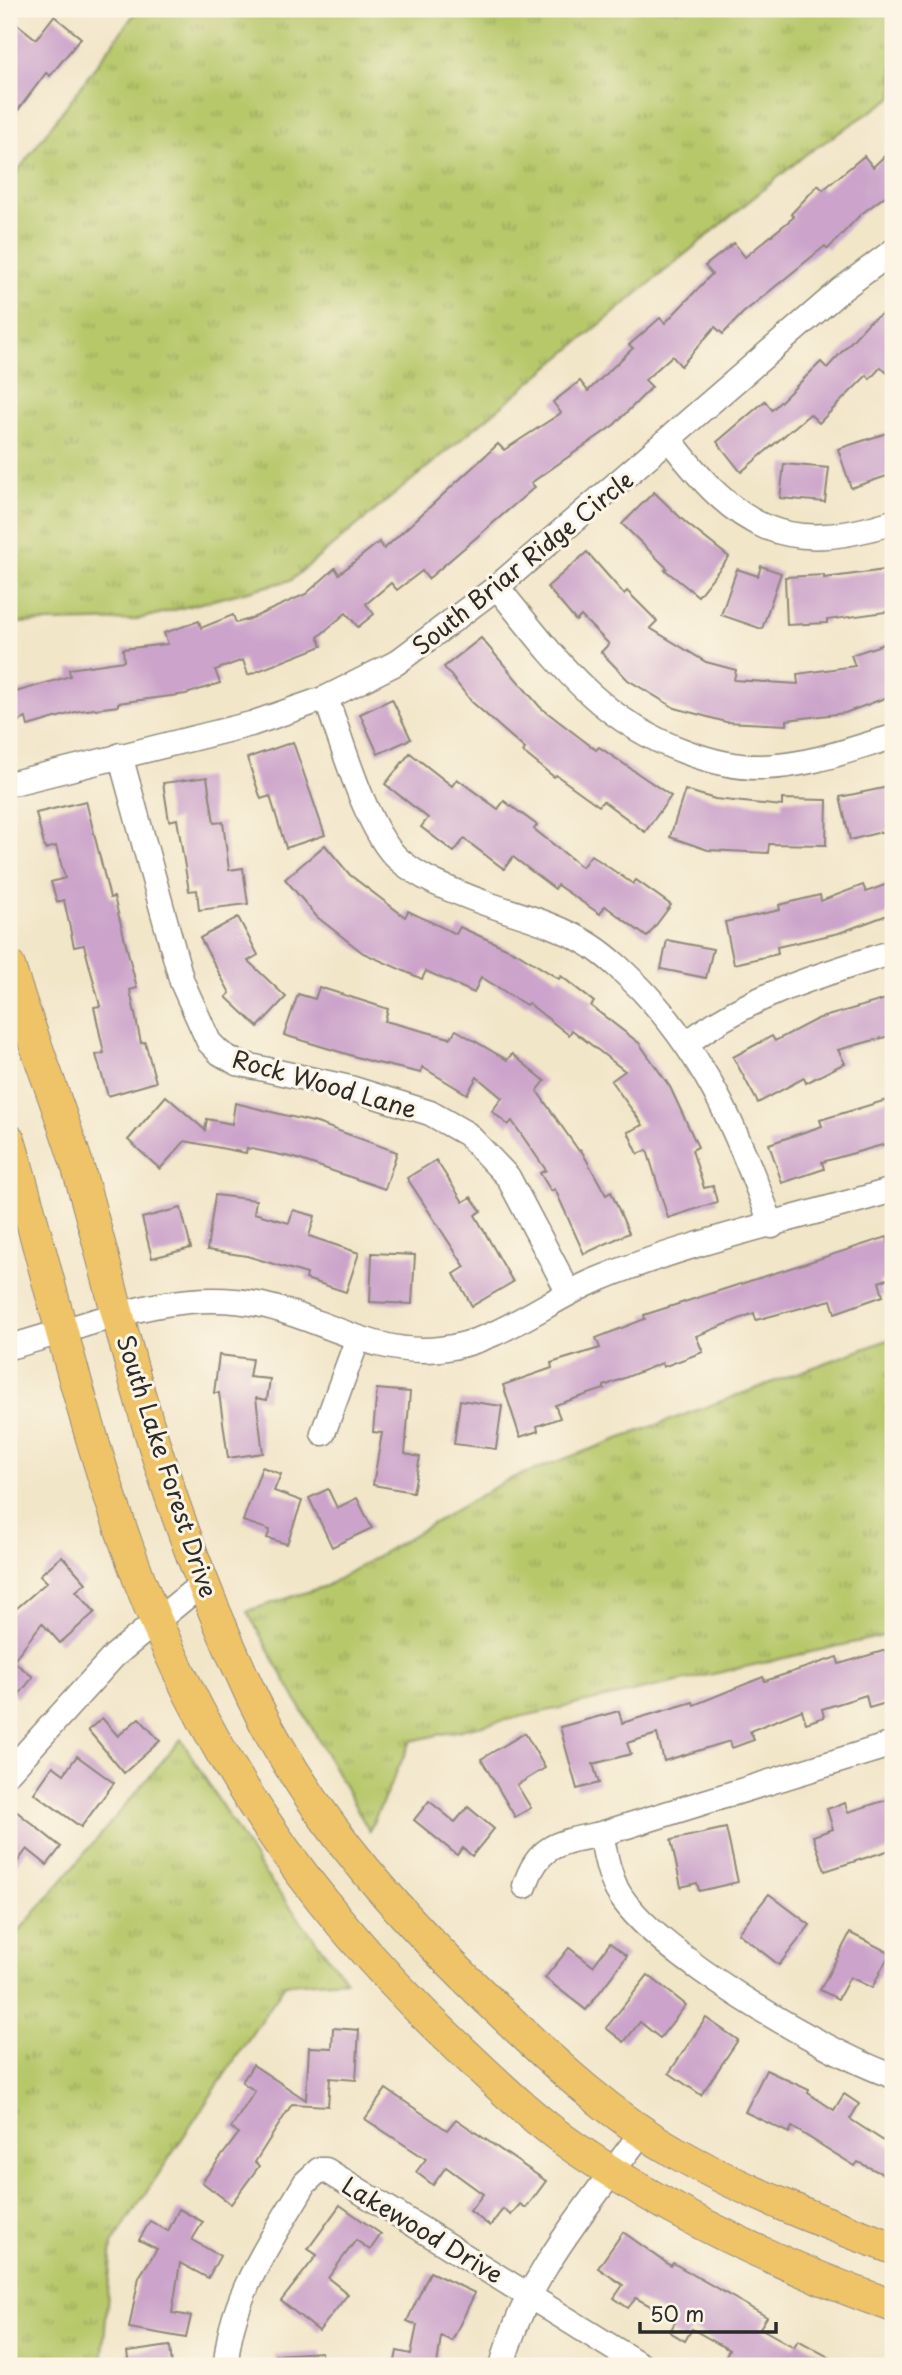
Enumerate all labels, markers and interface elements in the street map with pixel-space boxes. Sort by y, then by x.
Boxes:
street label: South Briar Ridge Circle [404,461,640,663]
street label: Rock Wood Lane [229,1039,421,1127]
street label: South Lake Forest Drive [109,1330,227,1602]
street label: Lakewood Drive [336,2167,510,2291]
scale bar [640,2291,776,2335]
text: 50 m [650,2297,704,2329]

